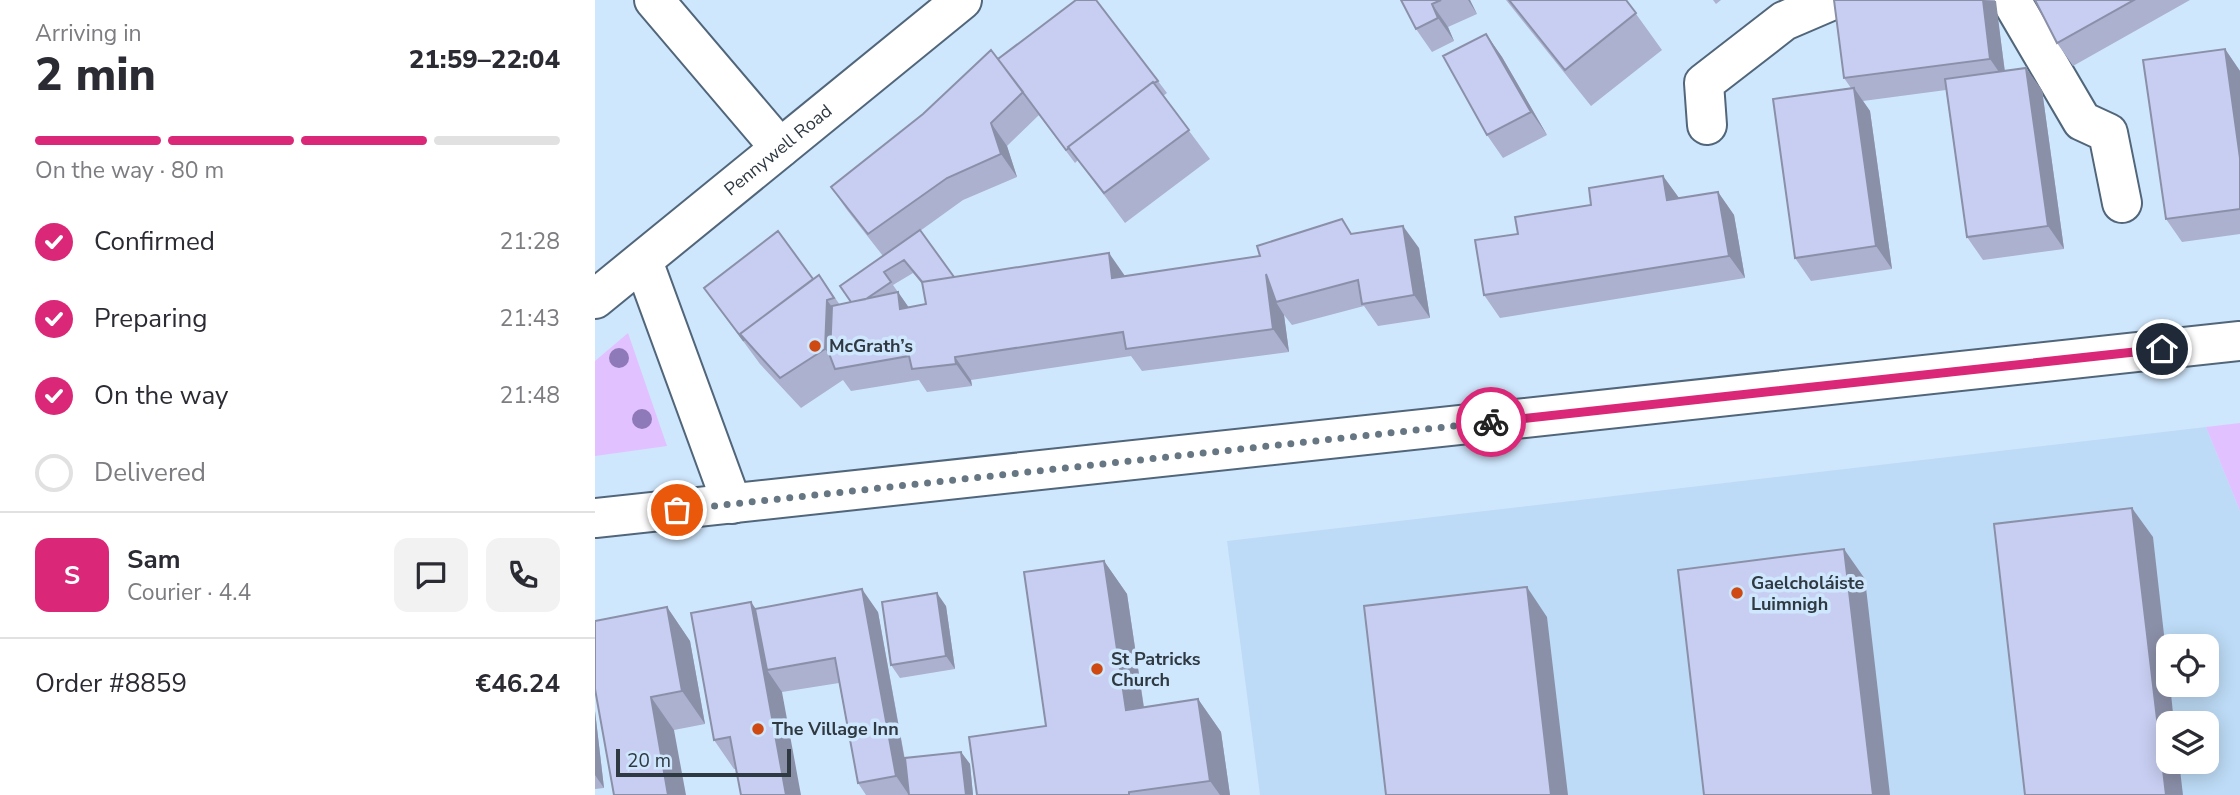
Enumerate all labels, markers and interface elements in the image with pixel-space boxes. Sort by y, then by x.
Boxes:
text: Arriving in [35,18,142,49]
text: 21:59–22:04 [409,42,560,77]
text: 2 min [35,43,156,106]
street label: Pennywell Road [719,99,837,201]
text: On the way · 80 m [35,155,224,186]
icon: check [35,223,73,261]
text: Confirmed [94,224,215,259]
text: 21:28 [500,226,560,257]
icon: check [35,300,73,338]
text: Preparing [94,301,207,336]
text: 21:43 [500,303,560,334]
pin [2132,319,2192,379]
icon: home [2143,330,2181,368]
place label: McGrath’s [829,334,913,358]
marker: McGrath’s [807,338,823,354]
icon: check [35,377,73,415]
text: On the way [94,378,228,413]
text: 21:48 [500,380,560,411]
courier [1456,387,1526,457]
icon: bike [1472,403,1510,441]
text: Delivered [94,455,206,490]
pin [647,480,707,540]
icon: bag [658,491,696,529]
button: chat [394,538,468,612]
button: phone [486,538,560,612]
text: Sam [127,542,180,577]
text: S [64,558,80,593]
place label: Gaelcholáiste Luimnigh [1751,571,1865,616]
text: Courier · 4.4 [127,577,251,608]
marker: Gaelcholáiste Luimnigh [1729,585,1745,601]
map controls [2156,634,2219,774]
button: locate [2156,634,2219,697]
place label: St Patricks Church [1111,647,1201,692]
marker: St Patricks Church [1089,661,1105,677]
text: Order #8859 [35,666,187,701]
text: €46.24 [476,666,560,701]
button: layers [2156,711,2219,774]
place label: The Village Inn [772,717,899,741]
marker: The Village Inn [750,721,766,737]
scale bar [616,746,791,778]
text: 20 m [627,748,671,774]

